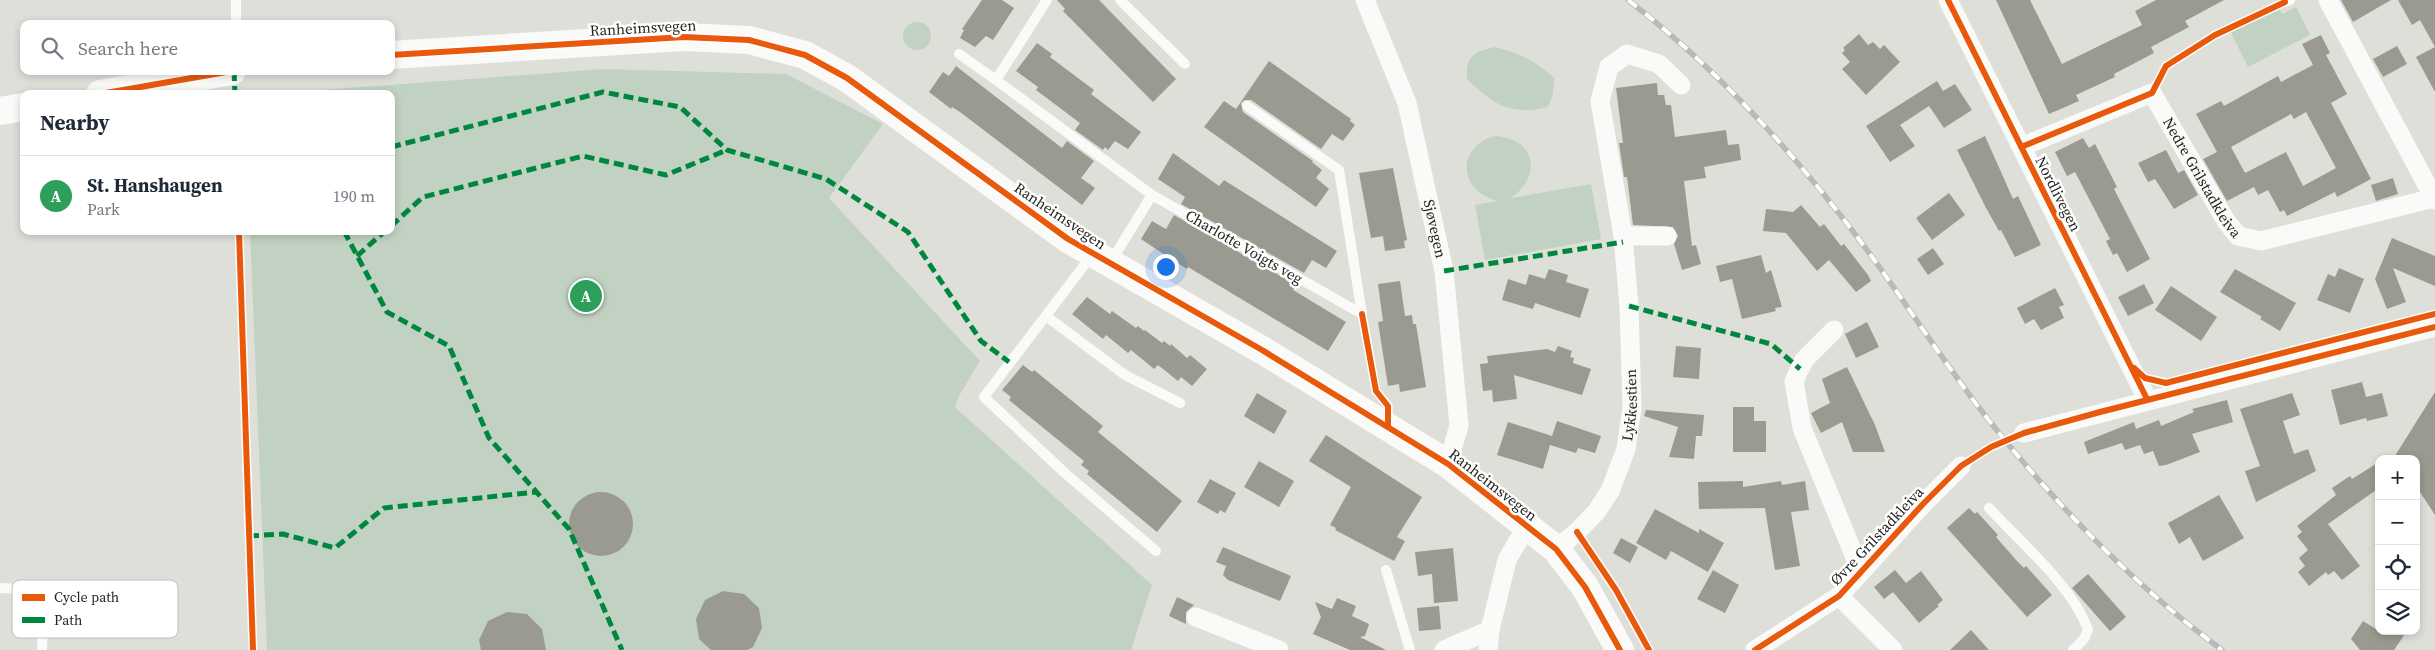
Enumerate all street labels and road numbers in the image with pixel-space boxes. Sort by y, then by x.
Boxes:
street label: Ranheimsvegen [589,14,697,41]
street label: Nedre Grilstadkleiva [2158,113,2247,242]
street label: Nordlivegen [2031,153,2086,235]
street label: Ranheimsvegen [1010,177,1110,254]
street label: Sjøvegen [1419,197,1452,260]
street label: Charlotte Voigts veg [1182,204,1307,289]
street label: Lykkestien [1616,369,1642,442]
street label: Ranheimsvegen [1445,443,1542,526]
street label: Øvre Grilstadkleiva [1825,481,1928,590]

